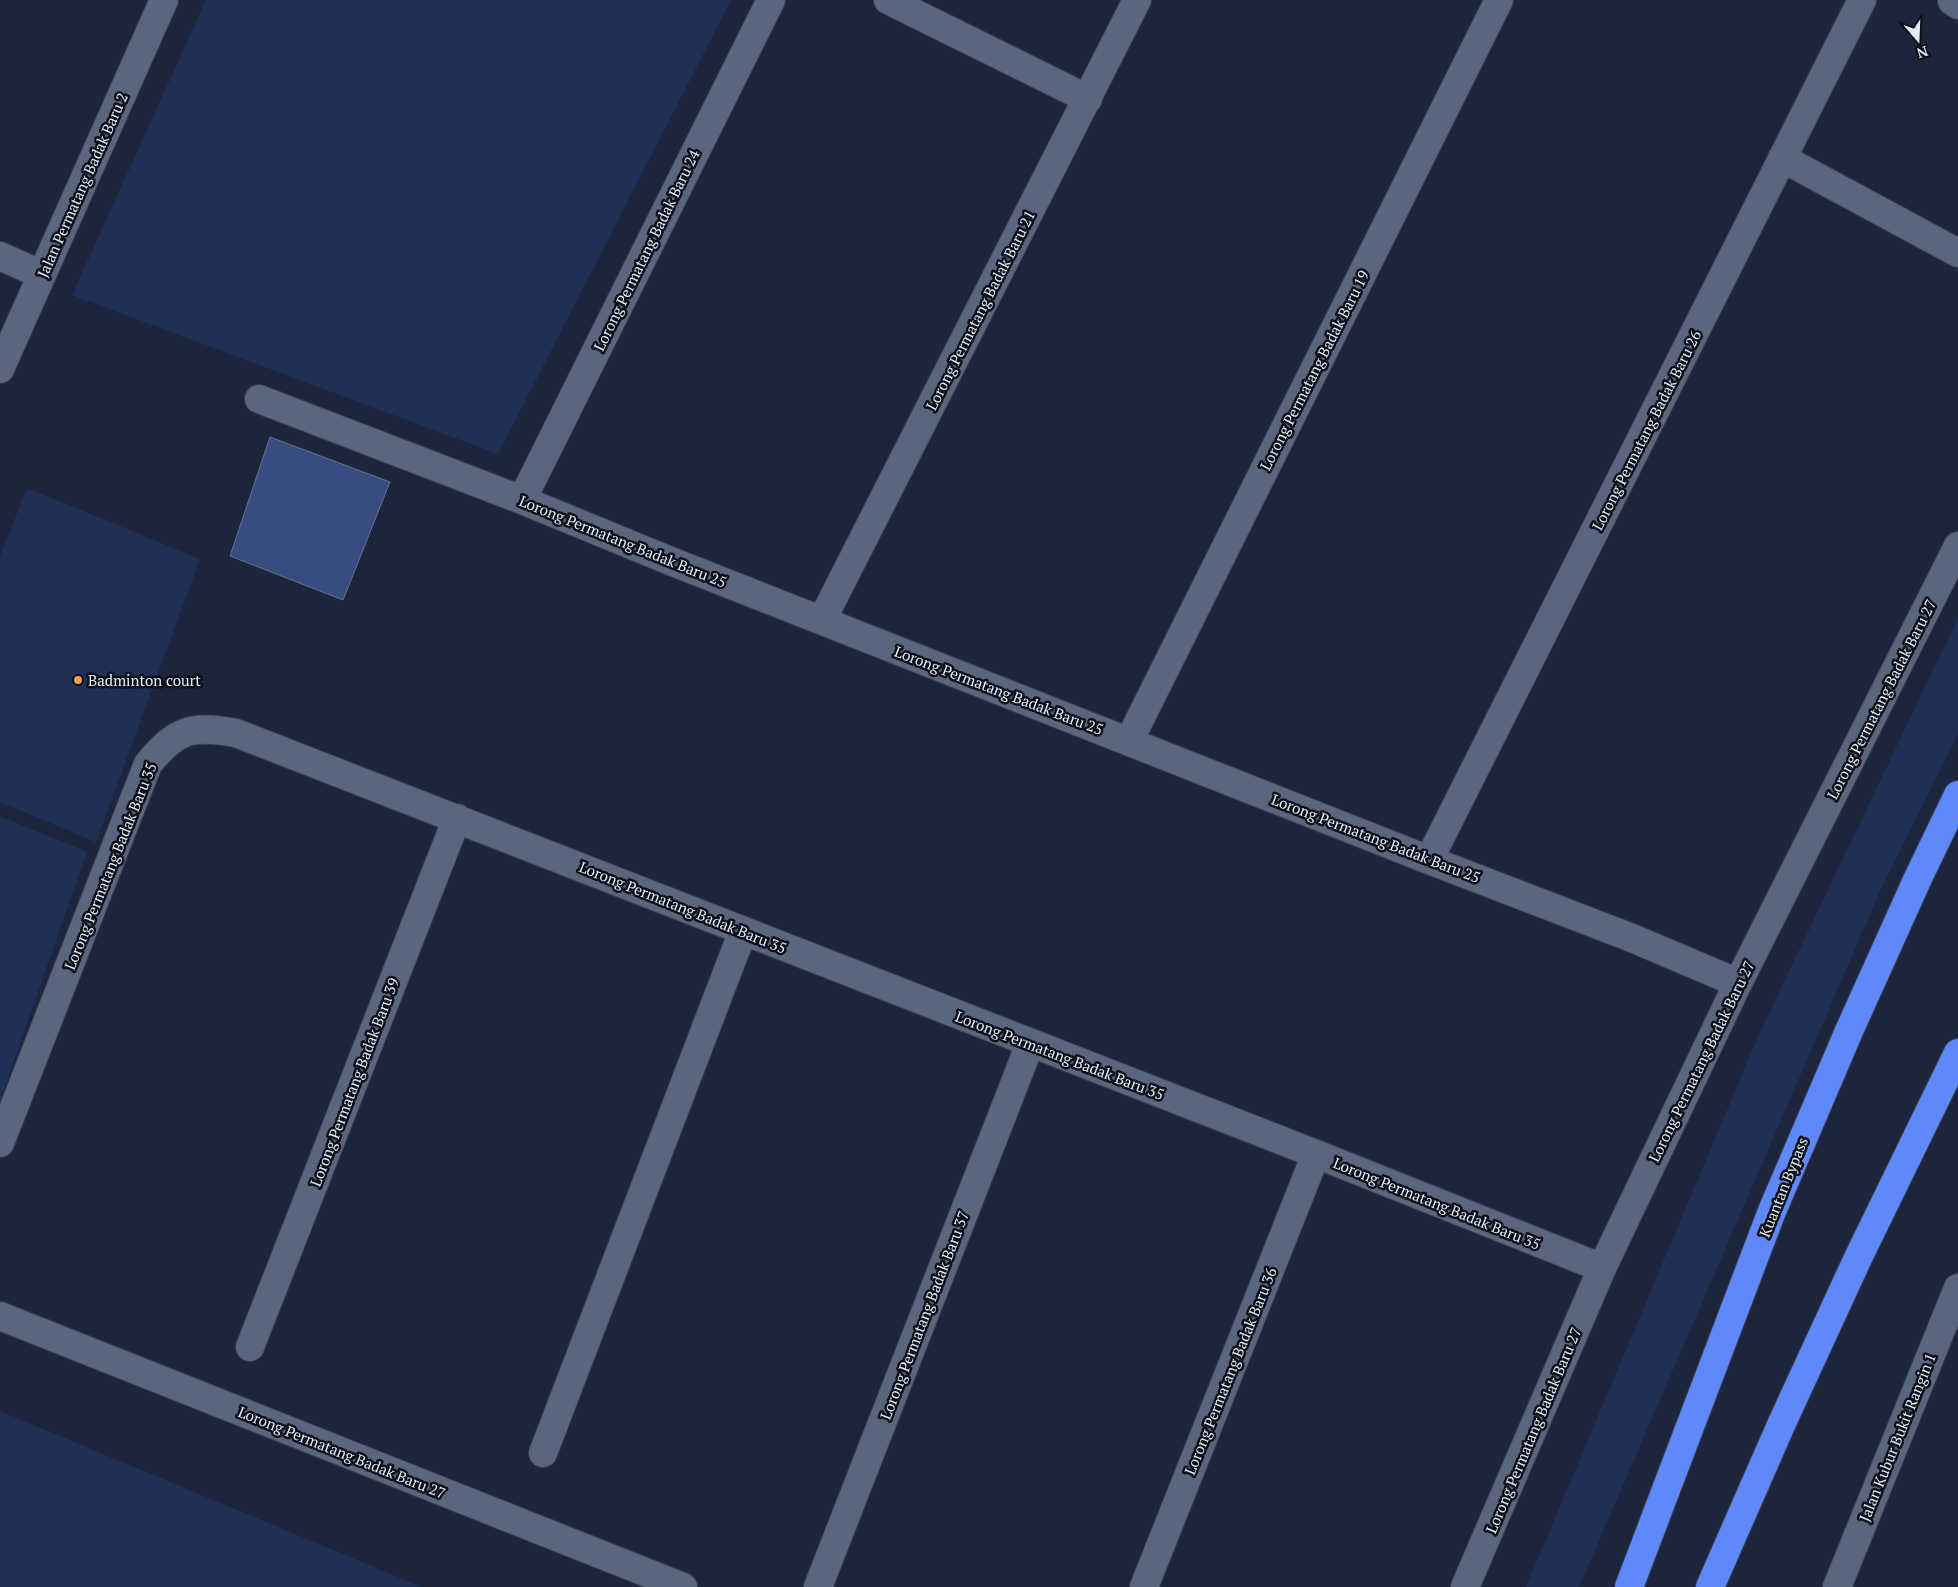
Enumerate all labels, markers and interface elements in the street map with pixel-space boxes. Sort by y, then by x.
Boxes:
north arrow [1893,15,1943,65]
text: N [1914,42,1931,64]
street label: Jalan Permatang Badak Baru 2 [32,90,132,280]
street label: Lorong Permatang Badak Baru 24 [588,146,704,354]
street label: Lorong Permatang Badak Baru 21 [921,207,1039,413]
street label: Lorong Permatang Badak Baru 19 [1255,267,1373,473]
street label: Lorong Permatang Badak Baru 26 [1587,327,1705,533]
street label: Lorong Permatang Badak Baru 25 [516,490,730,592]
street label: Lorong Permatang Badak Baru 27 [1822,596,1940,802]
street label: Lorong Permatang Badak Baru 25 [892,641,1106,739]
place label: Badminton court [88,670,201,690]
marker: Badminton court [72,674,84,686]
street label: Lorong Permatang Badak Baru 35 [59,759,161,973]
street label: Lorong Permatang Badak Baru 25 [1269,789,1483,887]
street label: Lorong Permatang Badak Baru 35 [576,856,790,958]
street label: Lorong Permatang Badak Baru 27 [1643,957,1759,1165]
street label: Lorong Permatang Badak Baru 39 [305,975,403,1189]
street label: Lorong Permatang Badak Baru 35 [953,1006,1167,1104]
street label: Kuantan Bypass [1754,1134,1812,1240]
street label: Lorong Permatang Badak Baru 35 [1330,1152,1544,1254]
street label: Lorong Permatang Badak Baru 37 [875,1208,973,1422]
street label: Lorong Permatang Badak Baru 36 [1179,1264,1281,1478]
street label: Lorong Permatang Badak Baru 27 [1480,1324,1586,1536]
street label: Jalan Kubur Bukit Rangin 1 [1854,1350,1940,1524]
street label: Lorong Permatang Badak Baru 27 [235,1401,449,1503]

